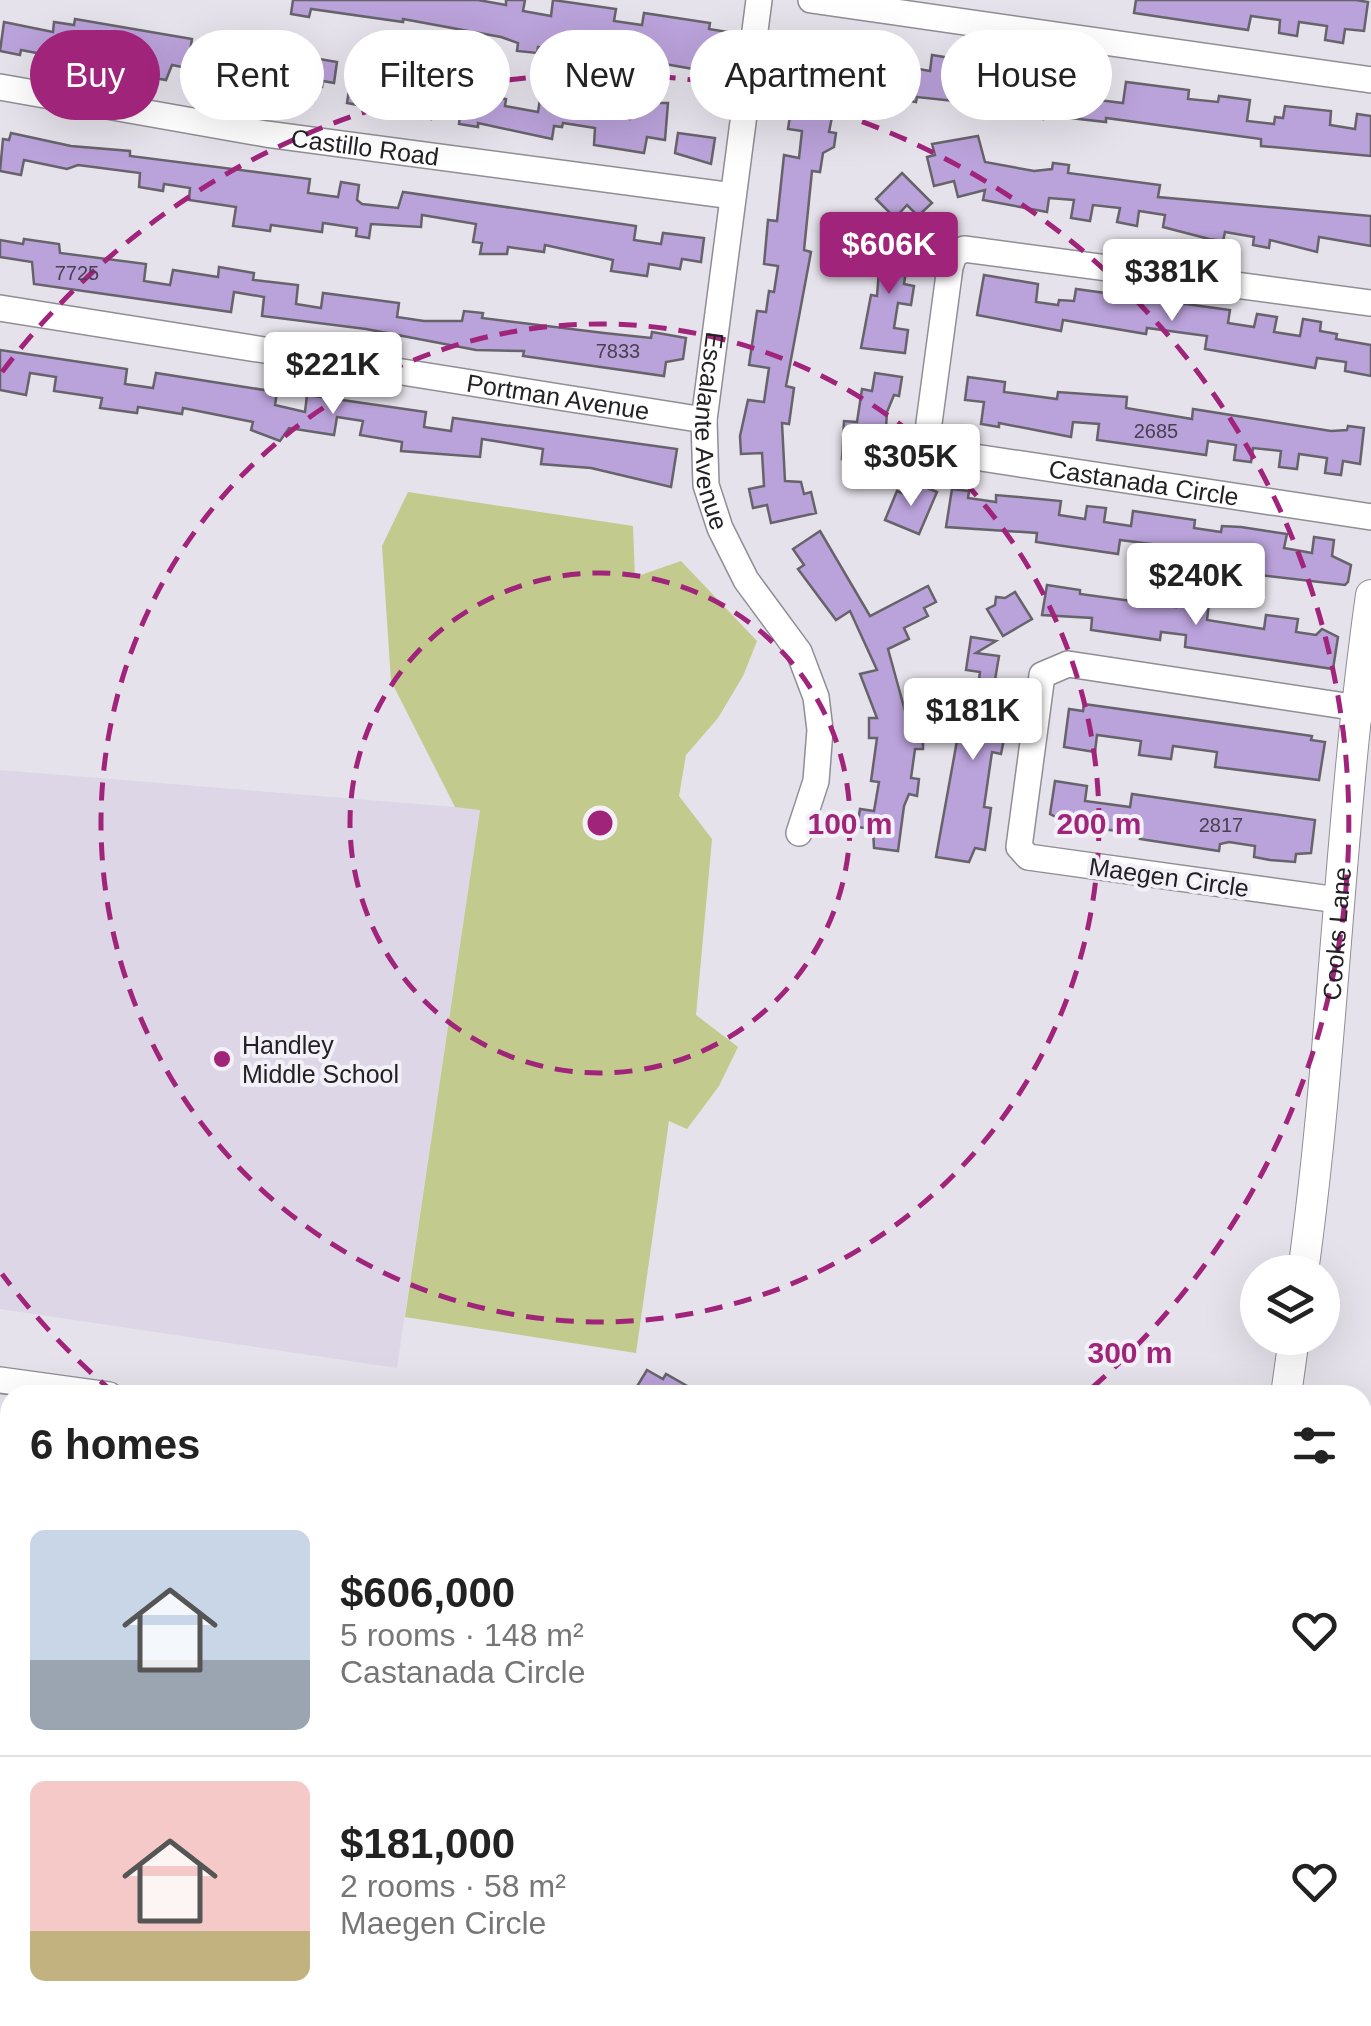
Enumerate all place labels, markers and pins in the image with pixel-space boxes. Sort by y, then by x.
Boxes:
pin: $606K [819,212,959,297]
pin: $381K [1102,239,1242,324]
pin: $221K [263,332,403,417]
pin: $305K [841,424,981,509]
pin: $240K [1126,543,1266,628]
pin: $181K [903,678,1043,763]
centre of rings [582,805,618,841]
place label: Handley Middle School [242,1031,399,1088]
marker: Handley Middle School [211,1048,233,1070]

